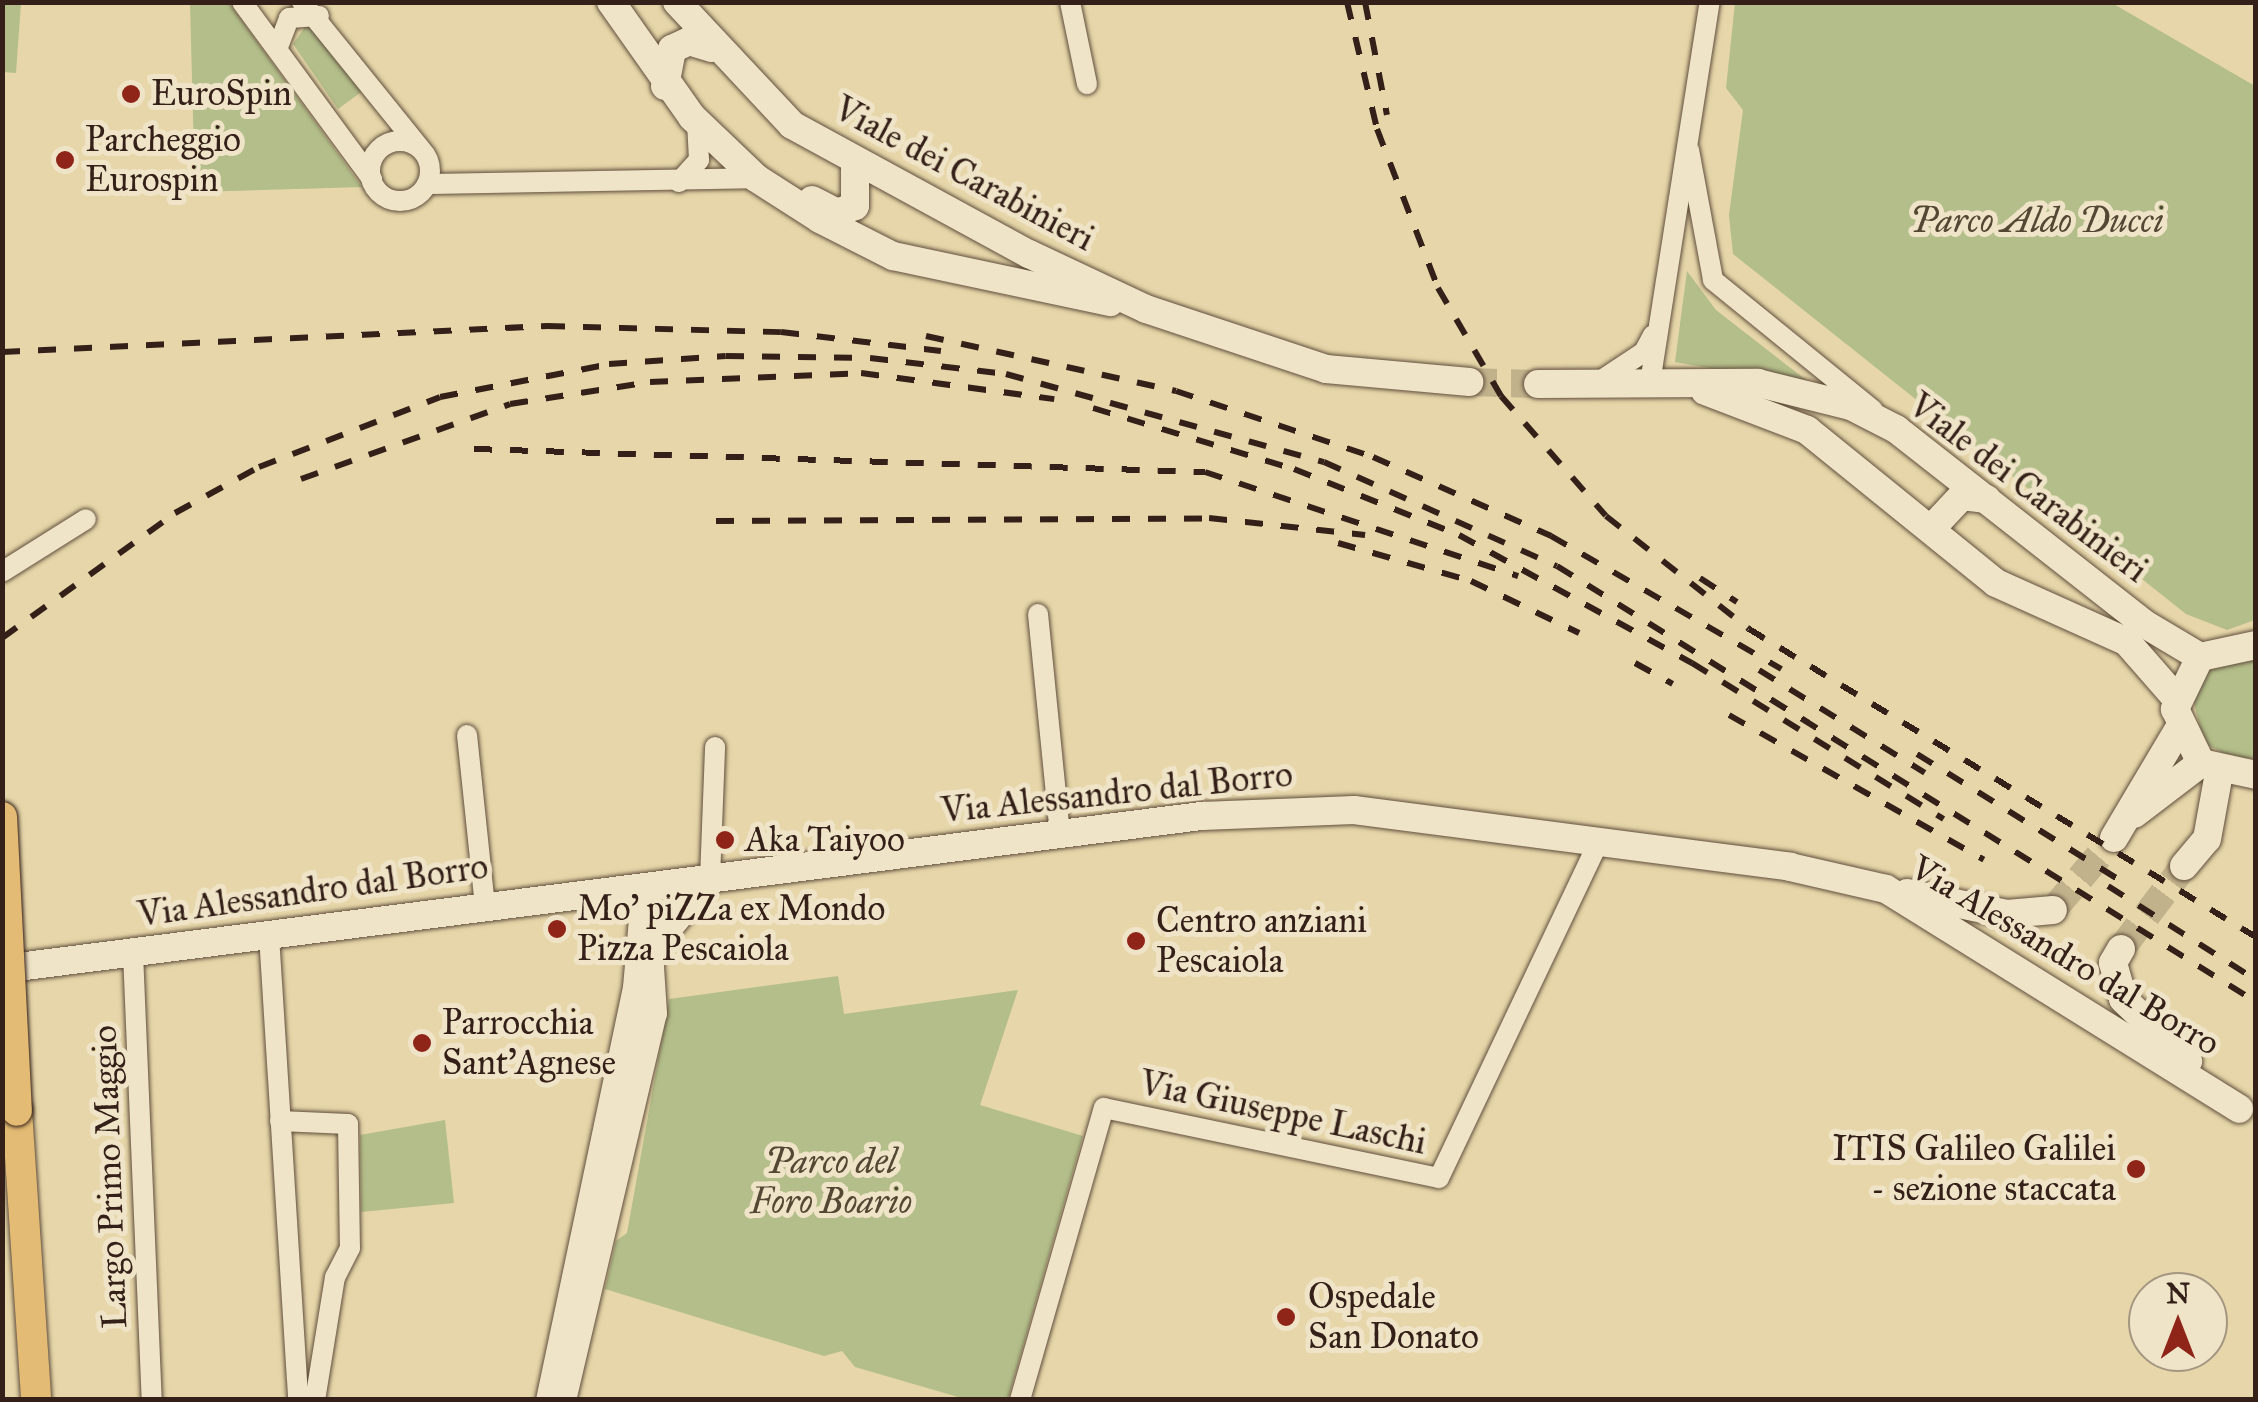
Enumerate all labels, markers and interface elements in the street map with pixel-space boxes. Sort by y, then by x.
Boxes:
place label: EuroSpin [151,73,292,115]
marker: EuroSpin [120,83,142,105]
street label: Viale dei Carabinieri [827,88,1101,260]
place label: Parcheggio Eurospin [85,119,241,201]
marker: Parcheggio Eurospin [54,149,76,171]
park label: Parco Aldo Ducci [1910,200,2164,242]
street label: Viale dei Carabinieri [1900,384,2156,592]
street label: Via Alessandro dal Borro [939,754,1295,832]
place label: Aka Taiyoo [745,819,905,861]
marker: Aka Taiyoo [714,829,736,851]
street label: Via Alessandro dal Borro [135,846,491,936]
street label: Via Alessandro dal Borro [1903,847,2227,1065]
place label: Mo' piZZa ex Mondo Pizza Pescaiola [577,888,886,970]
place label: Centro anziani Pescaiola [1156,900,1367,982]
marker: Mo' piZZa ex Mondo Pizza Pescaiola [546,918,568,940]
marker: Centro anziani Pescaiola [1125,930,1147,952]
place label: Parrocchia Sant'Agnese [442,1002,616,1084]
street label: Largo Primo Maggio [84,1025,136,1329]
marker: Parrocchia Sant'Agnese [411,1032,433,1054]
street label: Via Giuseppe Laschi [1136,1062,1430,1164]
place label: ITIS Galileo Galilei - sezione staccata [1832,1128,2116,1210]
park label: Parco del Foro Boario [750,1141,912,1223]
marker: ITIS Galileo Galilei - sezione staccata [2125,1158,2147,1180]
north arrow [2128,1272,2228,1372]
place label: Ospedale San Donato [1308,1276,1479,1358]
text: N [2166,1276,2190,1311]
marker: Ospedale San Donato [1273,1304,1299,1330]

